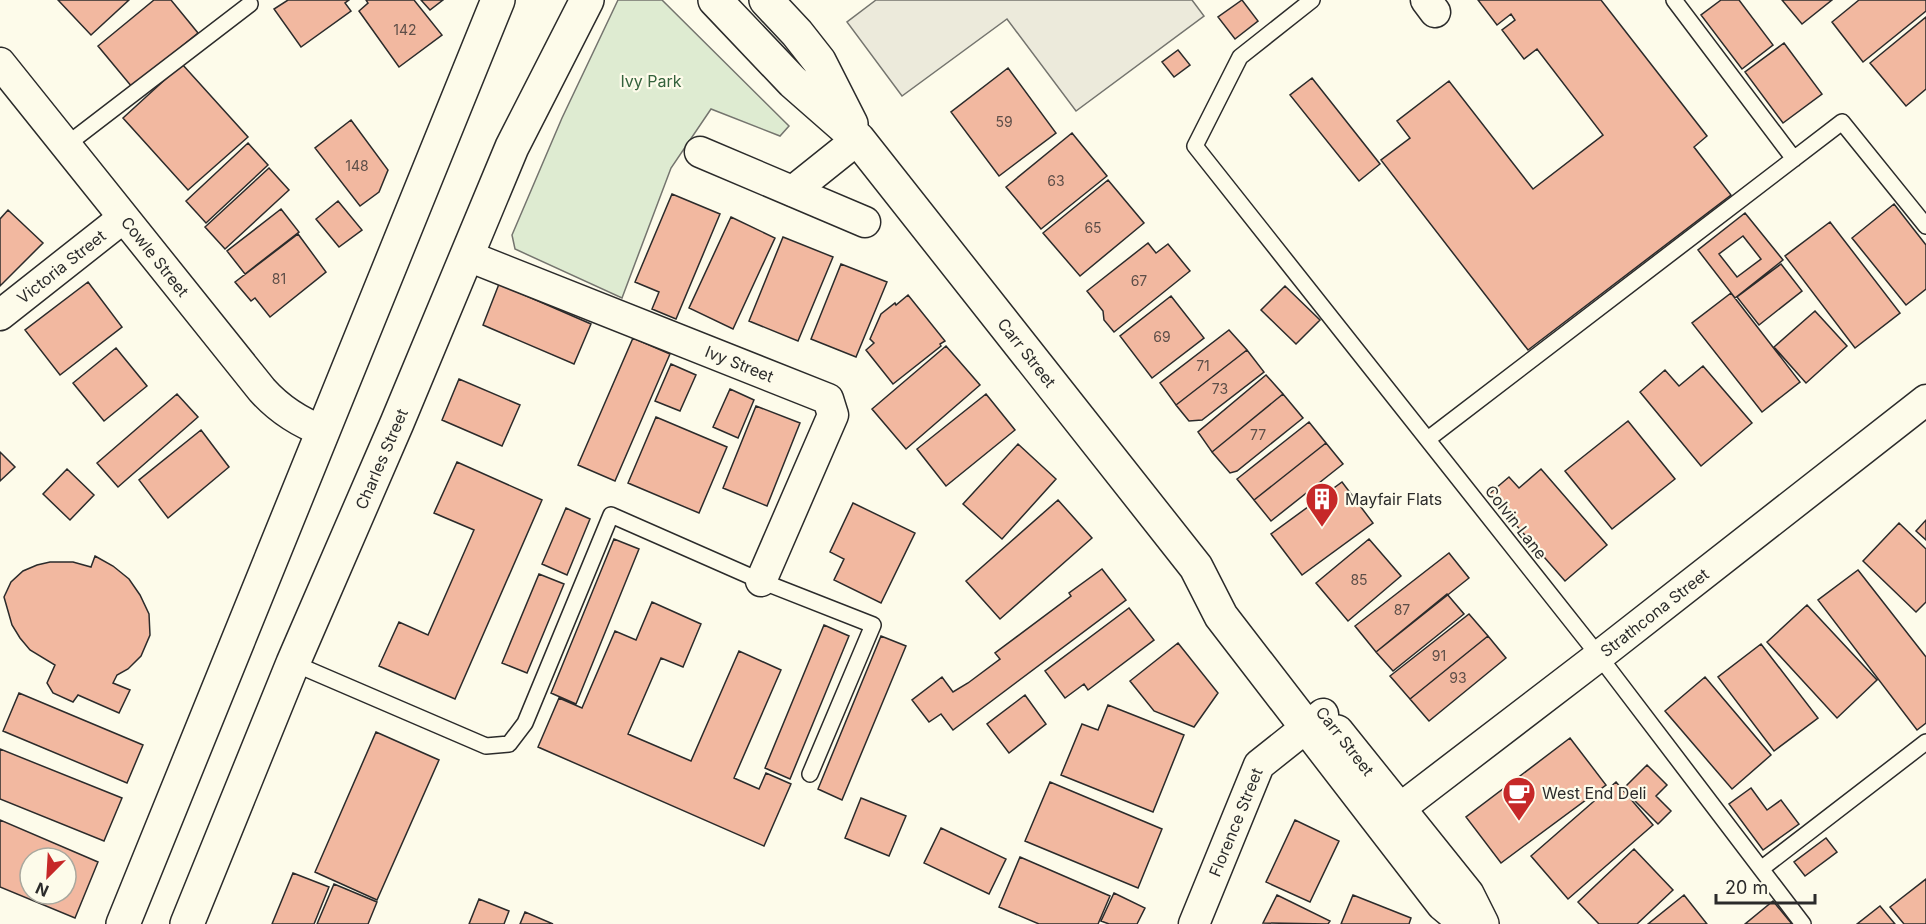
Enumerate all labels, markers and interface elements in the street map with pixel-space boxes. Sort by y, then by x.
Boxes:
house number: 142 [393,21,417,38]
park label: Ivy Park [620,71,682,91]
house number: 59 [995,113,1013,130]
house number: 148 [345,157,369,174]
house number: 63 [1047,172,1065,189]
street label: Cowle Street [117,212,193,301]
house number: 65 [1084,219,1102,236]
street label: Victoria Street [13,226,110,308]
house number: 81 [272,270,286,287]
house number: 67 [1131,272,1147,289]
street label: Carr Street [993,314,1060,391]
house number: 69 [1153,328,1171,345]
street label: Ivy Street [702,341,777,386]
house number: 71 [1196,357,1210,374]
house number: 73 [1212,380,1228,397]
street label: Charles Street [351,406,412,512]
house number: 77 [1250,426,1266,443]
building icon: Mayfair Flats [1304,481,1340,528]
street label: Colvin Lane [1481,481,1551,563]
place label: Mayfair Flats [1345,489,1442,509]
street label: Strathcona Street [1596,564,1713,661]
house number: 85 [1350,571,1368,588]
house number: 87 [1394,601,1410,618]
house number: 91 [1432,647,1446,664]
house number: 93 [1449,669,1467,686]
street label: Carr Street [1312,702,1378,780]
street label: Florence Street [1204,765,1267,879]
cafe icon: West End Deli [1501,775,1537,822]
place label: West End Deli [1542,783,1646,803]
north arrow [18,846,78,906]
scale bar [1716,867,1815,905]
text: 20 m [1725,877,1768,898]
text: N [32,878,52,901]

